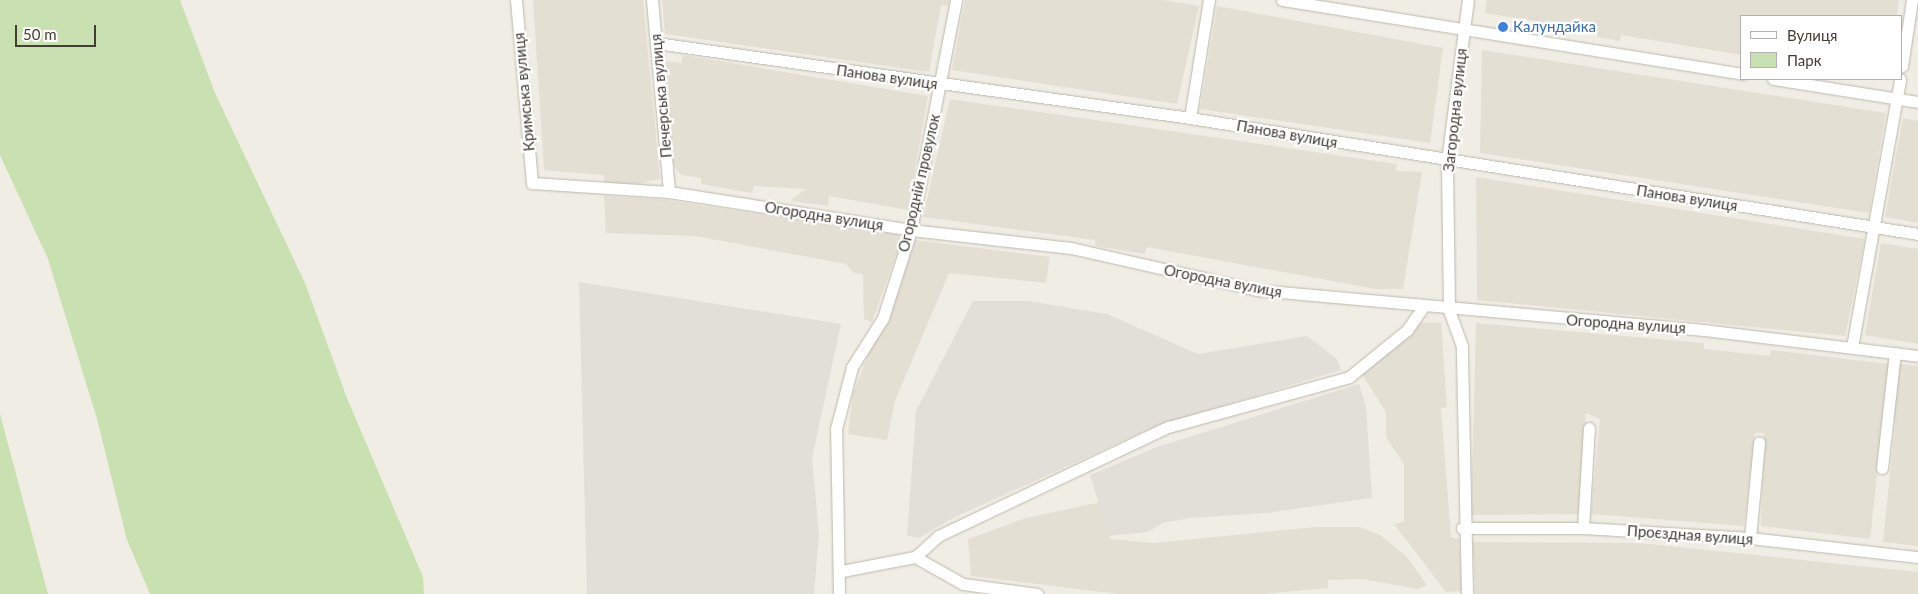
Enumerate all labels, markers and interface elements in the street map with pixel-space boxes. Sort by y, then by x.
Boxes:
scale bar [18,15,99,47]
legend [1740,15,1903,80]
place label: Калундайка [1513,18,1596,36]
marker: Калундайка [1497,21,1509,33]
text: 50 m [23,25,57,43]
text: Вулиця [1787,26,1837,44]
street label: Кримська вулиця [510,32,538,152]
street label: Печерська вулиця [647,33,675,159]
street label: Загородна вулиця [1440,47,1470,173]
text: Парк [1787,51,1821,69]
street label: Панова вулиця [835,61,939,93]
street label: Огородній провулок [894,112,944,254]
street label: Панова вулиця [1235,116,1339,152]
street label: Панова вулиця [1635,181,1739,215]
street label: Огородна вулиця [763,198,885,234]
street label: Огородна вулиця [1162,261,1284,301]
street label: Огородна вулиця [1566,311,1686,337]
street label: Проєздная вулиця [1626,522,1754,548]

